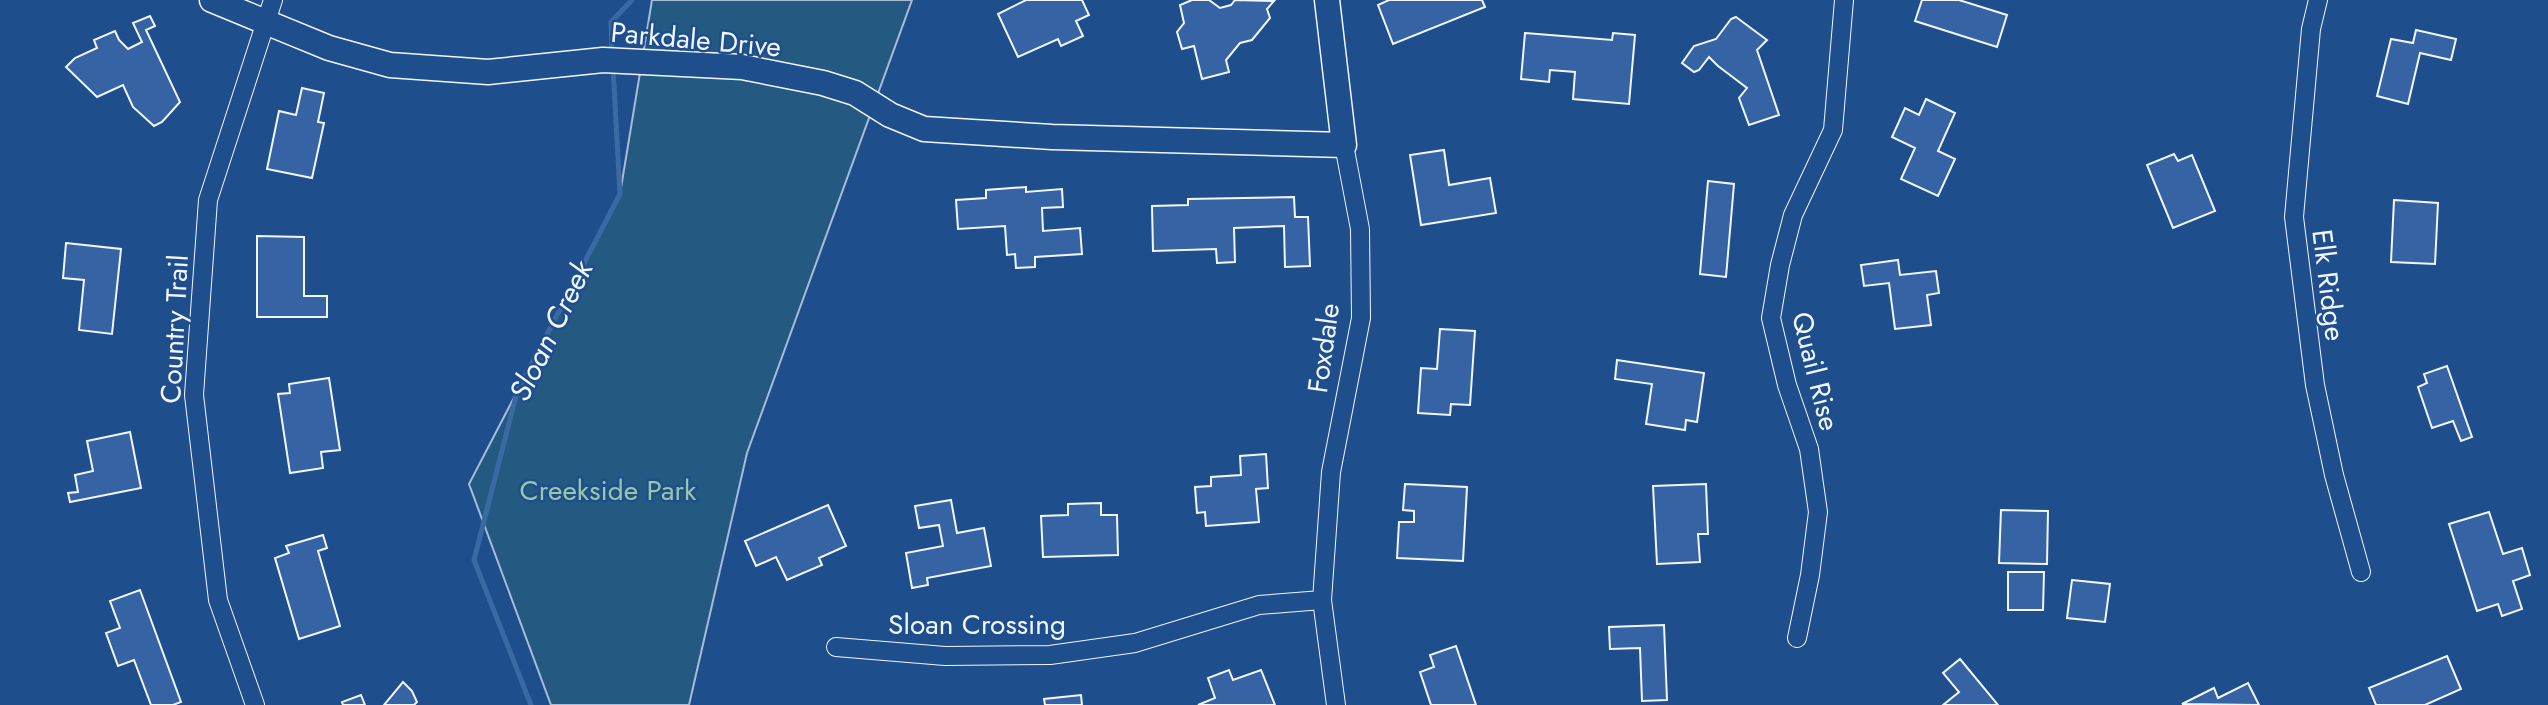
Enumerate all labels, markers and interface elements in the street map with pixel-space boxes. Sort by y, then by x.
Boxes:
street label: Parkdale Drive [609,12,783,67]
street label: Elk Ridge [2301,227,2356,343]
water label: Sloan Creek [498,252,604,408]
street label: Country Trail [150,253,199,405]
street label: Foxdale [1297,301,1350,396]
street label: Quail Rise [1781,307,1850,435]
park label: Creekside Park [520,470,697,511]
street label: Sloan Crossing [888,604,1066,645]

